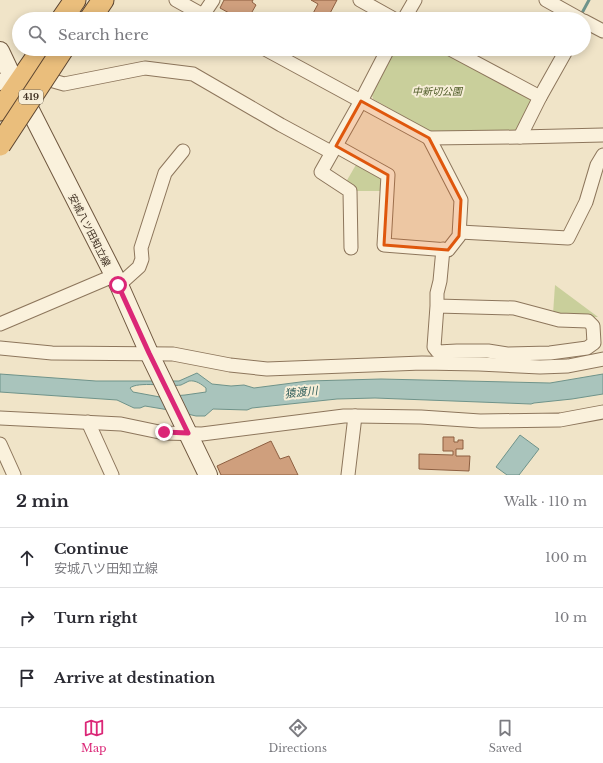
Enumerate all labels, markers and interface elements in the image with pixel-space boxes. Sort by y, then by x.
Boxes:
search box [12,12,591,56]
icon: search [26,23,48,45]
text: Search here [58,25,149,44]
park label: 中新切公園 [412,85,464,98]
road number: 419 [19,90,43,104]
street label: 安城八ツ田知立線 [66,192,114,269]
route start [109,276,127,294]
water label: 猿渡川 [284,383,319,401]
route end [155,423,173,441]
text: 2 min [16,491,69,512]
text: Walk · 110 m [504,493,587,510]
text: Continue [54,539,129,558]
icon: ahead [16,547,38,569]
text: 100 m [545,549,587,566]
text: 安城八ツ田知立線 [54,560,158,577]
icon: right [16,607,38,629]
text: Turn right [54,608,137,627]
text: 10 m [554,609,587,626]
icon: arrive [16,667,38,689]
text: Arrive at destination [54,668,215,687]
tab: Map [81,717,107,755]
tab: Directions [268,717,327,755]
tab: Saved [489,717,522,755]

